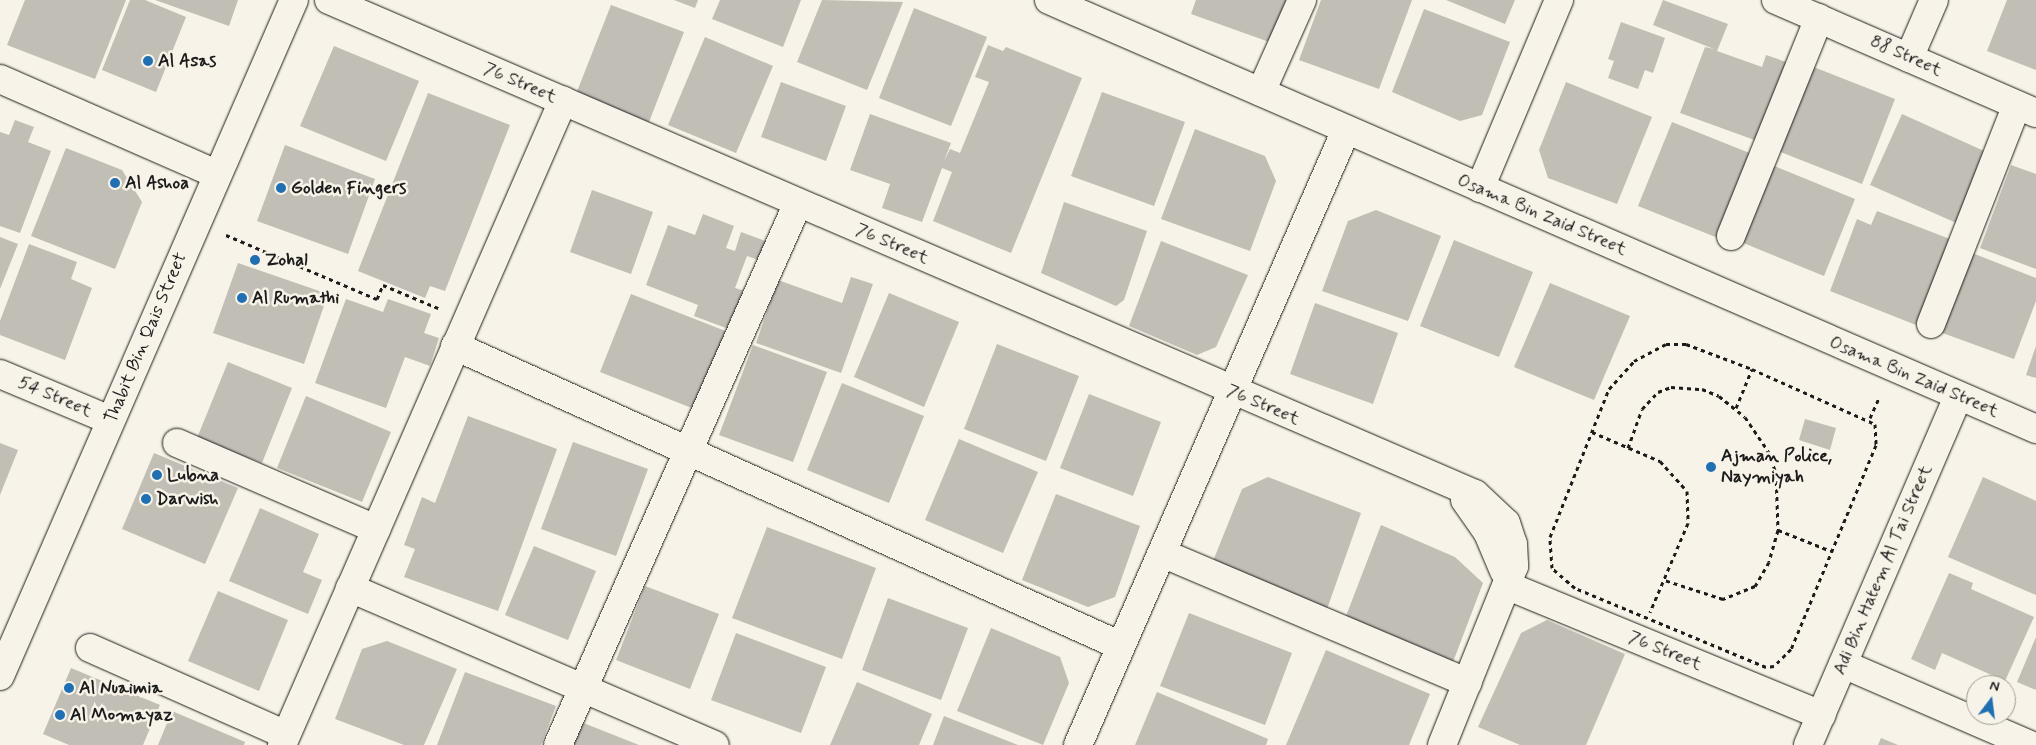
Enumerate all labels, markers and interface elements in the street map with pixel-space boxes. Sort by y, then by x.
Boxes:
street label: 88 Street [1867,31,1945,81]
place label: Al Asas [158,50,216,72]
marker: Al Asas [142,55,154,67]
street label: 76 Street [480,58,560,108]
street label: Osama Bin Zaid Street [1453,169,1631,261]
place label: Al Ashoa [125,172,189,194]
marker: Al Ashoa [109,177,121,189]
place label: Golden Fingers [291,177,403,199]
marker: Golden Fingers [275,182,287,194]
street label: 76 Street [852,219,932,269]
place label: Zohal [265,249,308,271]
street label: Thabit Bin Qais Street [101,252,191,424]
marker: Zohal [249,254,261,266]
place label: Al Rumathi [252,287,337,309]
marker: Al Rumathi [236,292,248,304]
street label: Osama Bin Zaid Street [1825,331,2003,423]
street label: 54 Street [15,372,95,422]
street label: 76 Street [1223,380,1303,430]
place label: Ajman Police, Naymiyah [1721,446,1831,488]
marker: Ajman Police, Naymiyah [1705,461,1717,473]
place label: Lubna [167,464,219,486]
street label: Adi Bin Hatem Al Tai Street [1831,466,1935,674]
marker: Lubna [151,469,163,481]
place label: Darwish [156,488,219,510]
marker: Darwish [140,493,152,505]
street label: 76 Street [1625,627,1705,675]
north arrow [1966,675,2016,725]
place label: Al Nuaimia [79,677,160,699]
text: N [1988,677,2001,696]
marker: Al Nuaimia [63,682,75,694]
place label: Al Momayaz [70,704,169,726]
marker: Al Momayaz [54,709,66,721]

